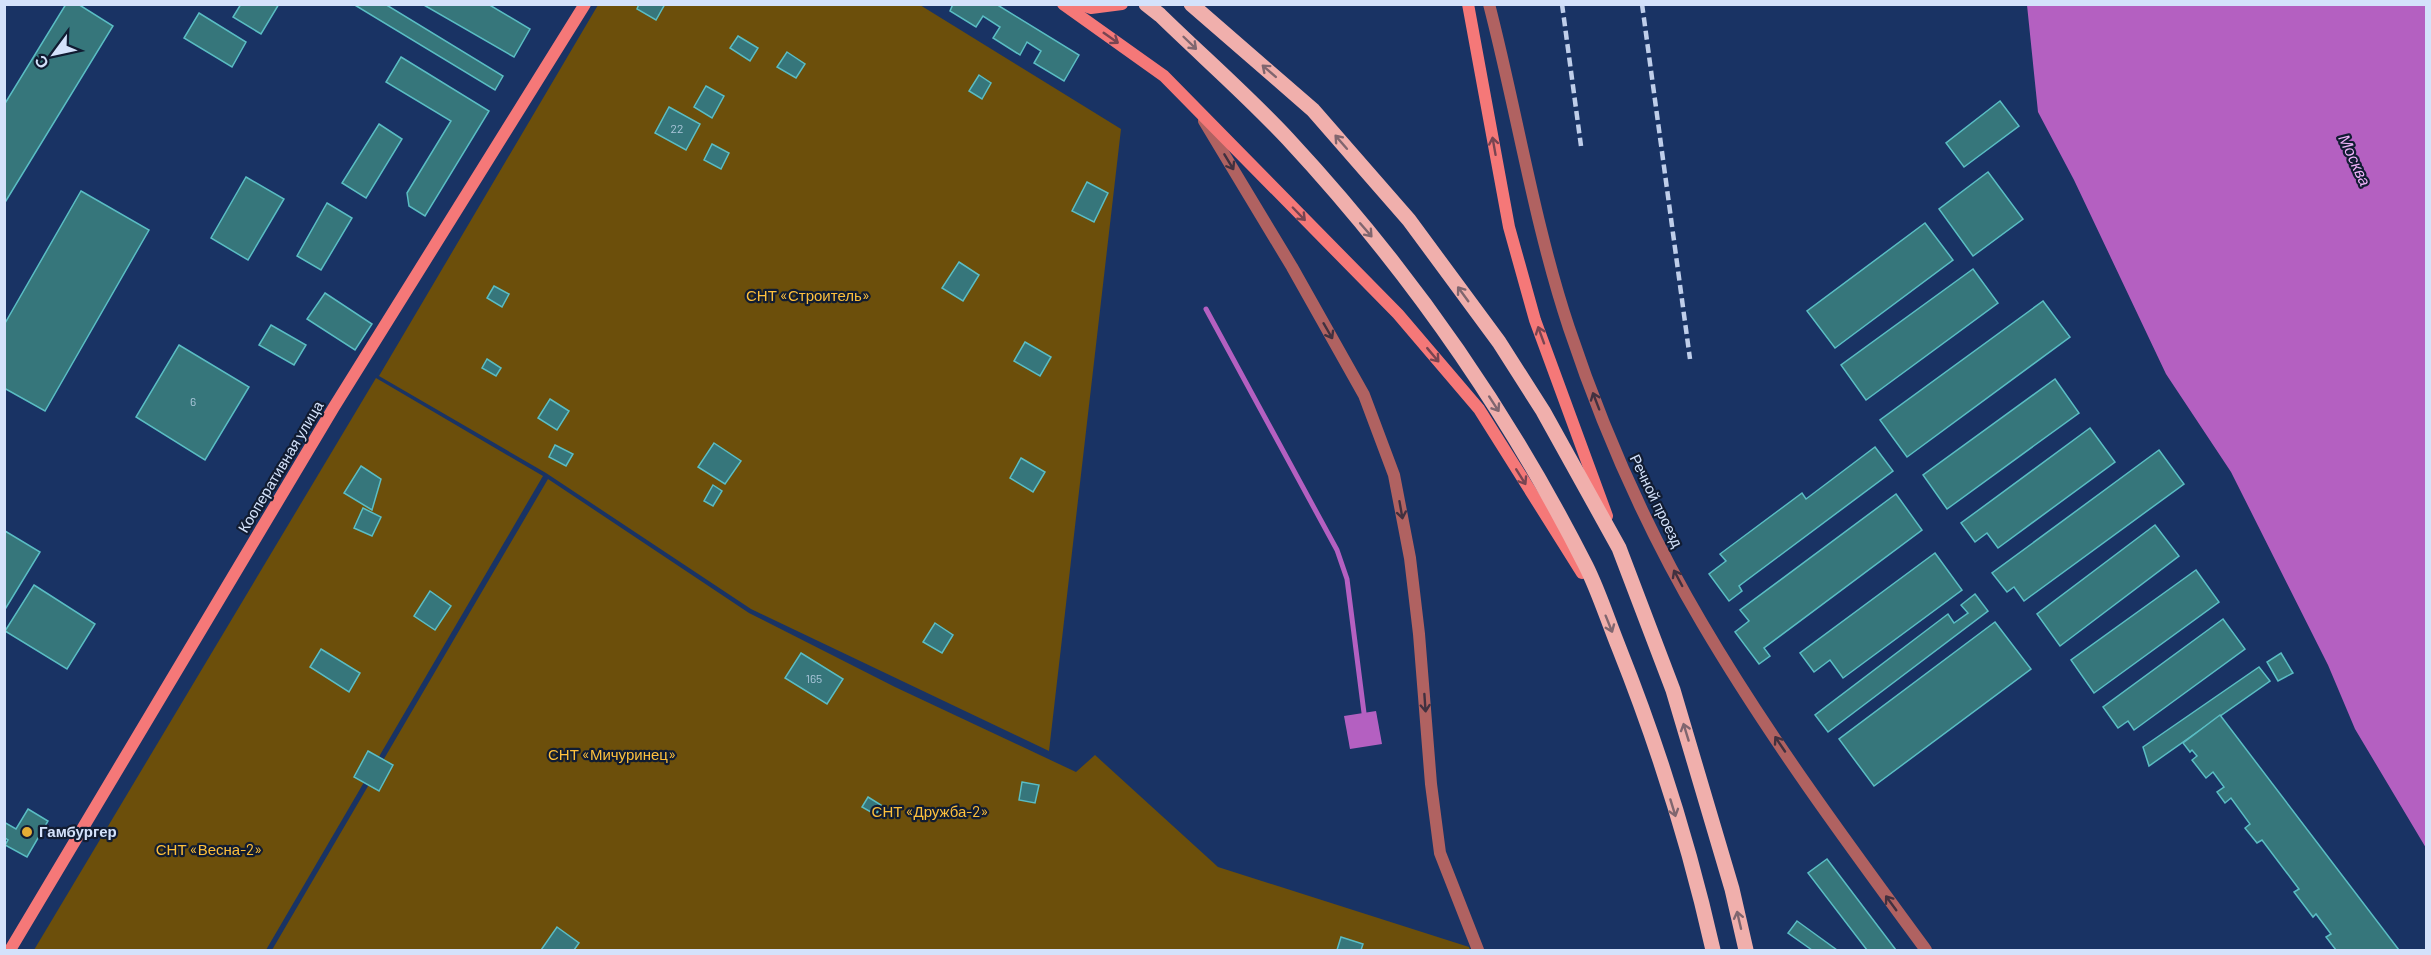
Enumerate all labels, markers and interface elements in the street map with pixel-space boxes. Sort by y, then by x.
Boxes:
north arrow [24,24,84,84]
one-way arrow [1103,32,1119,45]
one-way arrow [1182,36,1197,51]
text: С [30,52,52,72]
one-way arrow [1261,65,1277,78]
house number: 22 [671,121,683,135]
water label: Москва [2335,131,2376,189]
one-way arrow [1334,135,1348,150]
one-way arrow [1488,137,1499,157]
one-way arrow [1223,153,1235,170]
one-way arrow [1292,206,1307,221]
one-way arrow [1359,222,1373,237]
park label: СНТ «Строитель» [746,286,870,304]
one-way arrow [1457,286,1469,302]
one-way arrow [1322,322,1334,339]
one-way arrow [1534,326,1545,345]
one-way arrow [1427,347,1440,363]
one-way arrow [1590,392,1601,410]
house number: 6 [190,394,196,408]
one-way arrow [1488,395,1500,412]
street label: Кооперативная улица [234,397,327,536]
street label: Речной проезд [1627,451,1687,550]
one-way arrow [1516,468,1528,485]
one-way arrow [1396,499,1407,519]
one-way arrow [1672,569,1683,587]
one-way arrow [1604,614,1615,632]
house number: 165 [806,671,822,685]
one-way arrow [1420,693,1431,713]
one-way arrow [1680,723,1691,742]
one-way arrow [1774,736,1786,752]
park label: СНТ «Мичуринец» [548,745,676,763]
one-way arrow [1668,798,1679,817]
park label: СНТ «Дружба-2» [872,802,988,820]
place label: Гамбургер [39,822,117,840]
marker: Гамбургер [20,825,34,839]
park label: СНТ «Весна-2» [156,840,262,858]
one-way arrow [1885,896,1898,912]
one-way arrow [1733,911,1745,930]

